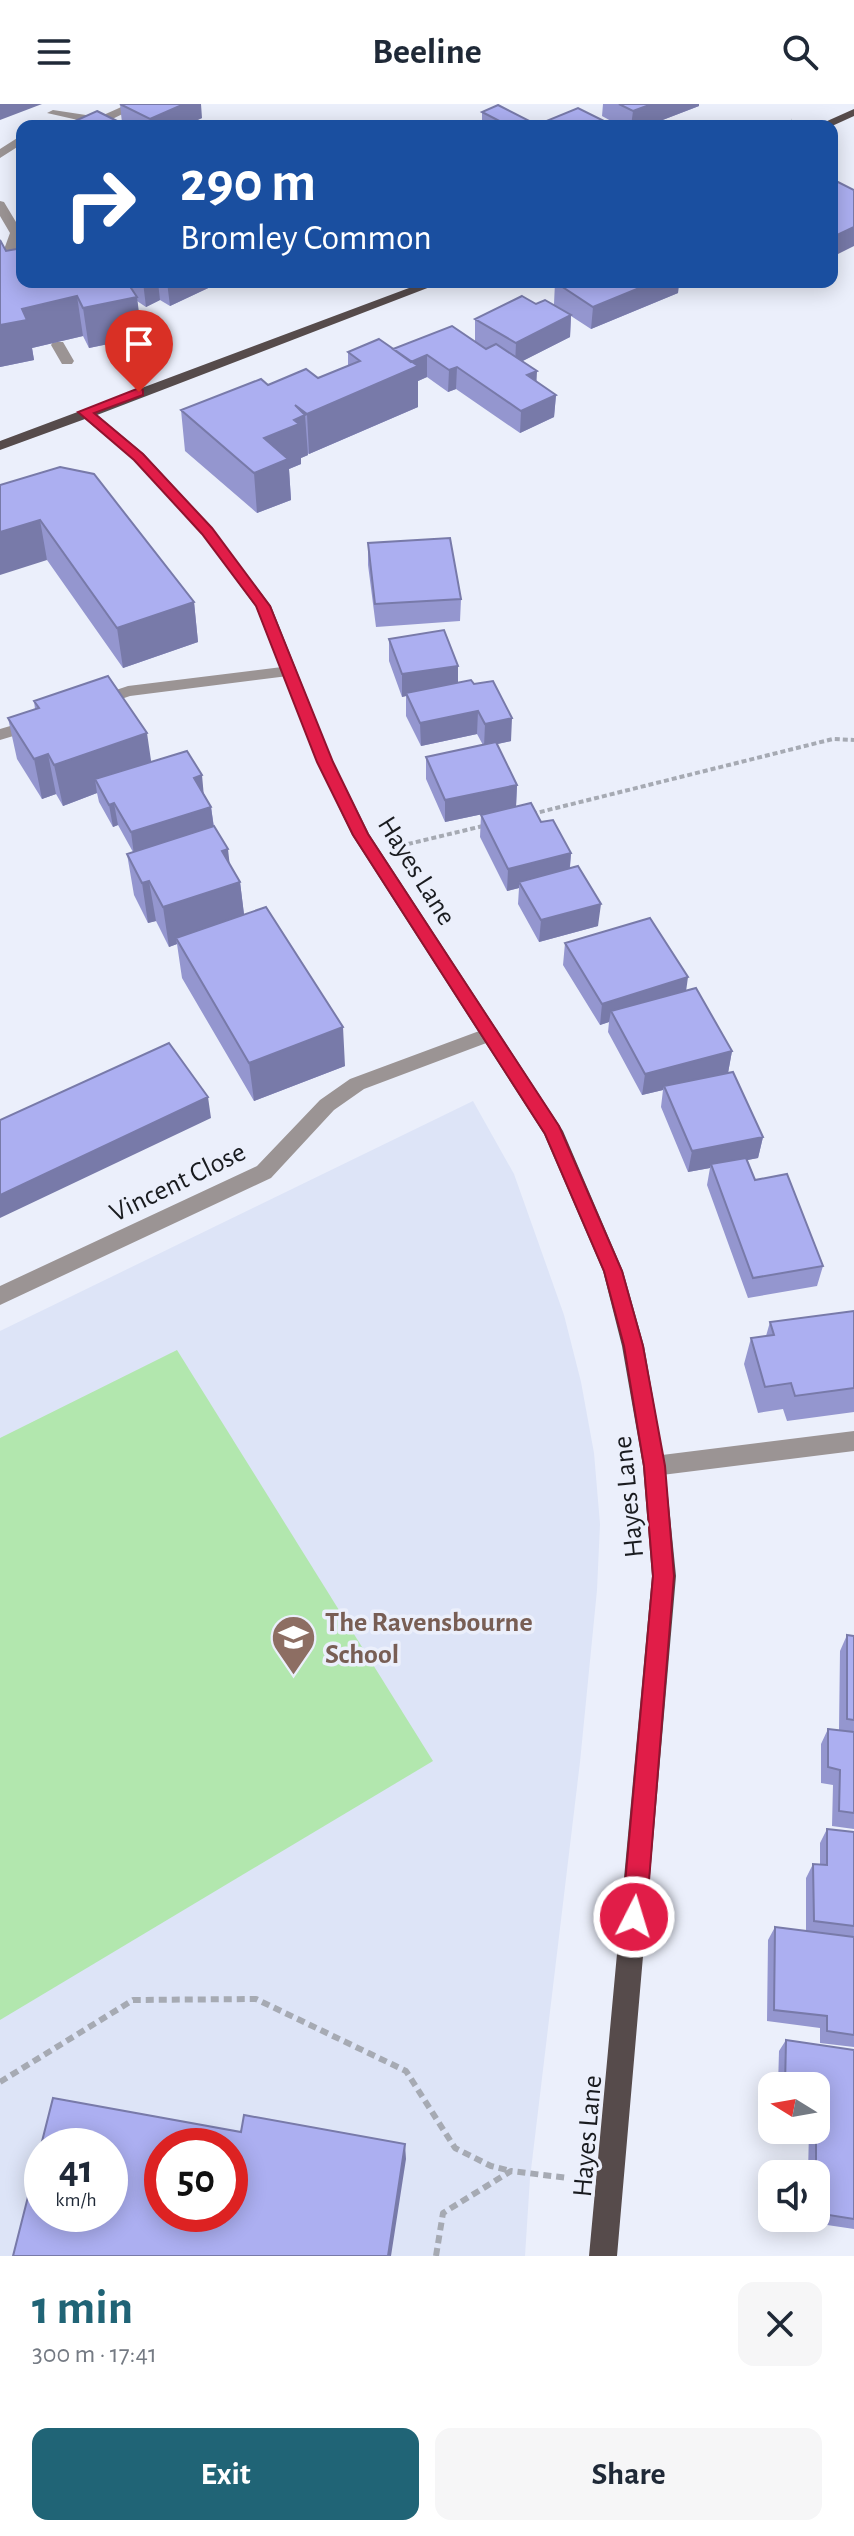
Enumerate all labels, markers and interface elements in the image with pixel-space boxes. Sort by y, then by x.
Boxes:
icon: menu [32,30,76,74]
icon: search [778,30,822,74]
text: Beeline [372,34,482,70]
icon: right [48,152,152,256]
text: 290 m [180,155,316,211]
text: Bromley Common [180,220,432,256]
pin [105,310,173,392]
icon: arrive [117,322,161,366]
street label: Hayes Lane [372,812,461,930]
street label: Vincent Close [106,1138,250,1228]
street label: Hayes Lane [609,1435,649,1559]
place label: The Ravensbourne School [325,1609,533,1669]
school or university icon: The Ravensbourne School [270,1613,318,1676]
position arrow [592,1875,676,1959]
north arrow [758,2072,830,2144]
map controls [758,2072,830,2232]
street label: Hayes Lane [569,2074,607,2198]
speed limit sign: 50 [144,2128,248,2232]
text: 41 [59,2150,93,2190]
button: sound [758,2160,830,2232]
text: km/h [55,2190,97,2210]
button: close [738,2282,822,2366]
text: 1 min [32,2285,133,2333]
text: 300 m · 17:41 [32,2341,157,2367]
button: Exit [32,2428,419,2520]
button: Share [435,2428,822,2520]

